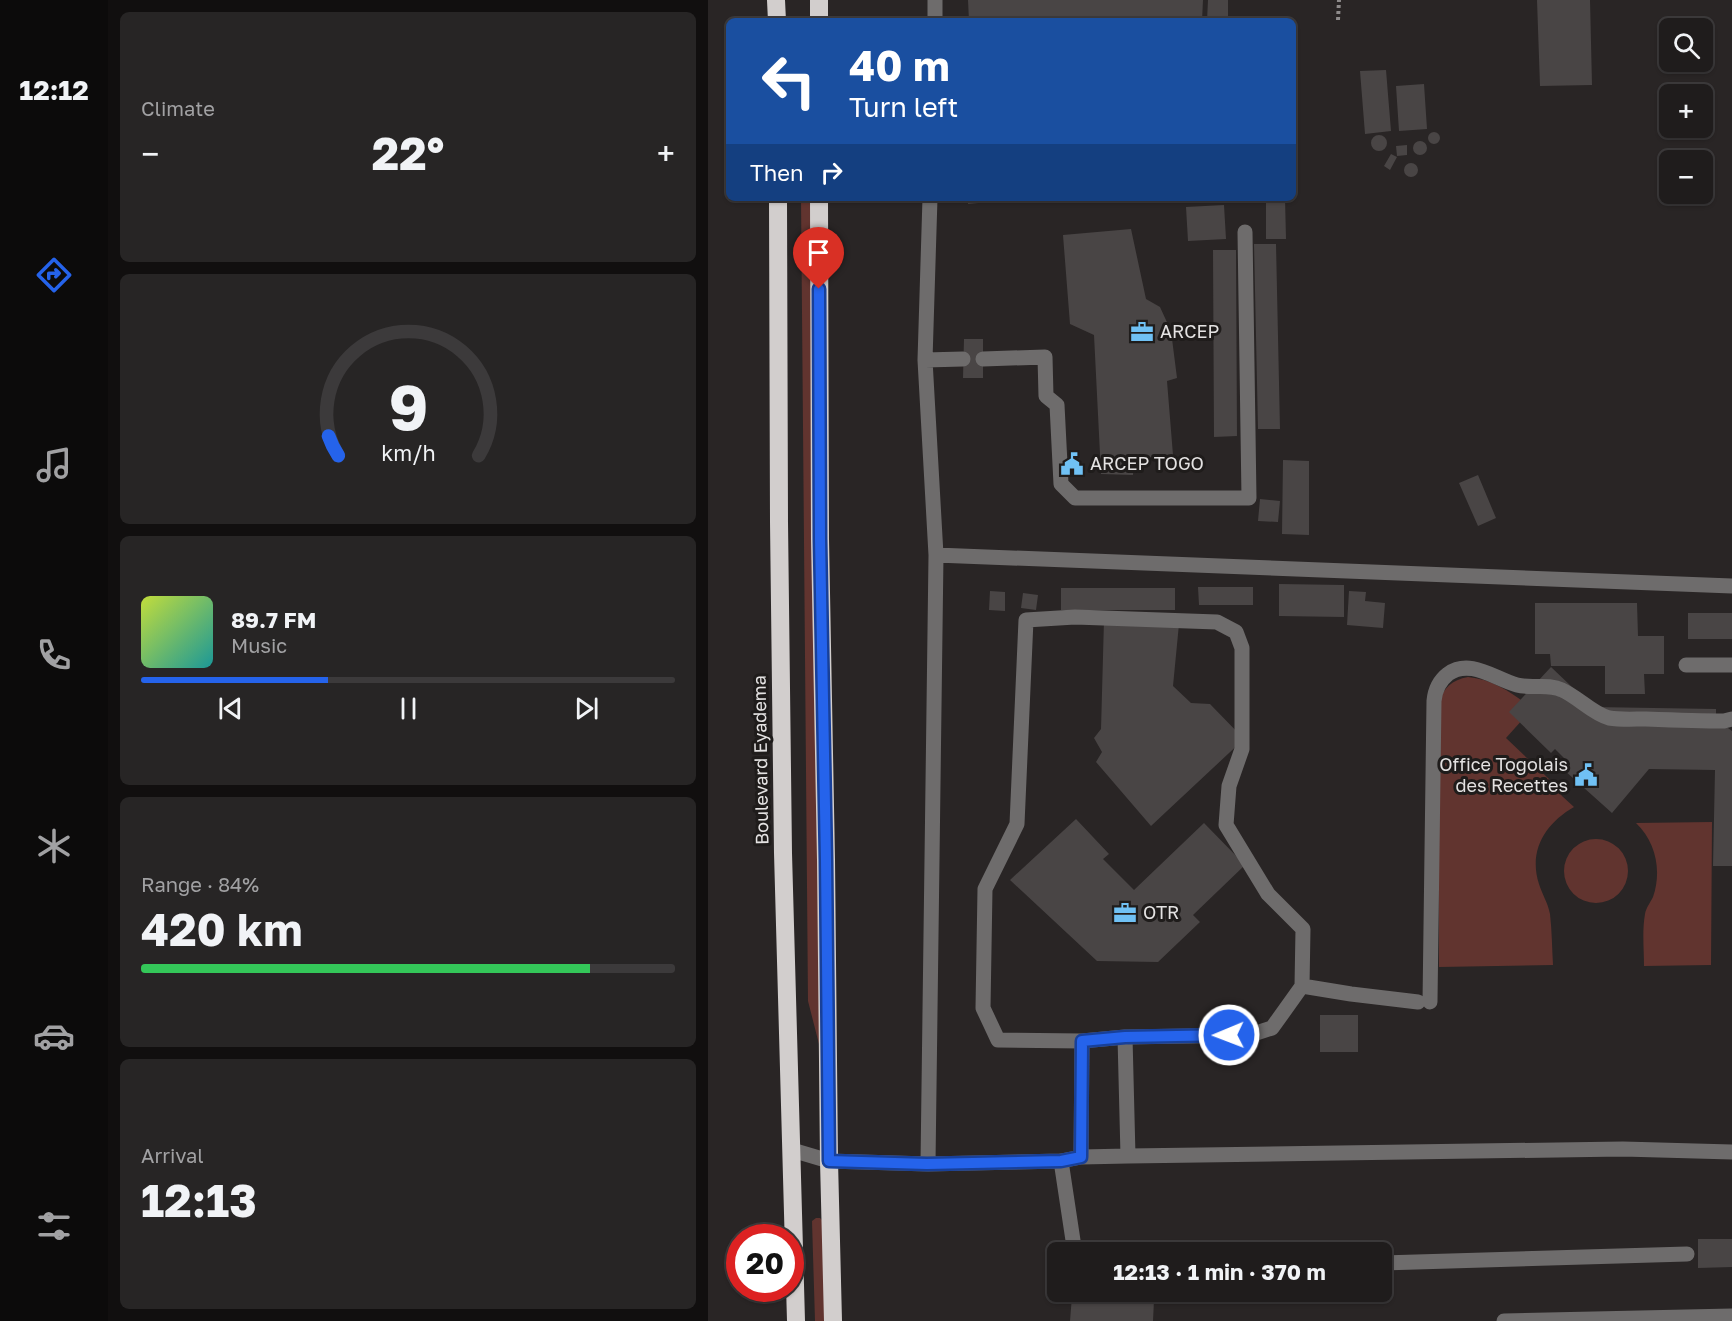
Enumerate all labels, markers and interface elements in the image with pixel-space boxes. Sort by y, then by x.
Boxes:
map controls [1659,18,1713,204]
button: search [1659,18,1713,72]
text: 40 m [849,40,950,90]
icon: left [750,42,828,120]
text: 12:12 [19,74,89,106]
button: + [1659,84,1713,138]
text: Turn left [849,91,958,123]
text: Climate [141,96,215,120]
text: 22° [372,126,444,180]
text: − [141,134,159,173]
text: + [657,134,675,173]
button: − [1659,150,1713,204]
icon: right [815,156,848,189]
text: Then [750,159,803,186]
pin [793,227,844,289]
icon: arrive [802,236,835,269]
icon: directions [33,254,75,296]
office icon: ARCEP [1129,319,1155,345]
place label: ARCEP [1160,320,1219,342]
text: 9 [388,369,428,444]
text: km/h [381,440,435,466]
icon: music [33,444,75,486]
public building icon: ARCEP TOGO [1059,451,1085,477]
place label: ARCEP TOGO [1090,452,1204,474]
text: 89.7 FM [231,606,316,633]
text: Music [231,633,287,657]
icon: phone [33,634,75,676]
street label: Boulevard Eyadema [748,675,772,845]
icon: previous [214,692,247,725]
icon: pause [392,692,425,725]
icon: next [570,692,603,725]
place label: Office Togolais des Recettes [1439,753,1568,796]
public building icon: Office Togolais des Recettes [1573,762,1599,788]
icon: climate [33,825,75,867]
text: Range · 84% [141,872,259,896]
office icon: OTR [1112,900,1138,926]
place label: OTR [1143,901,1179,923]
text: 420 km [141,902,303,956]
position arrow [1197,1003,1261,1067]
icon: car [33,1015,75,1057]
text: Arrival [141,1143,204,1167]
text: 12:13 [141,1173,257,1227]
icon: filters [33,1205,75,1247]
speed limit sign: 20 [726,1224,804,1302]
text: 12:13 · 1 min · 370 m [1113,1258,1326,1285]

